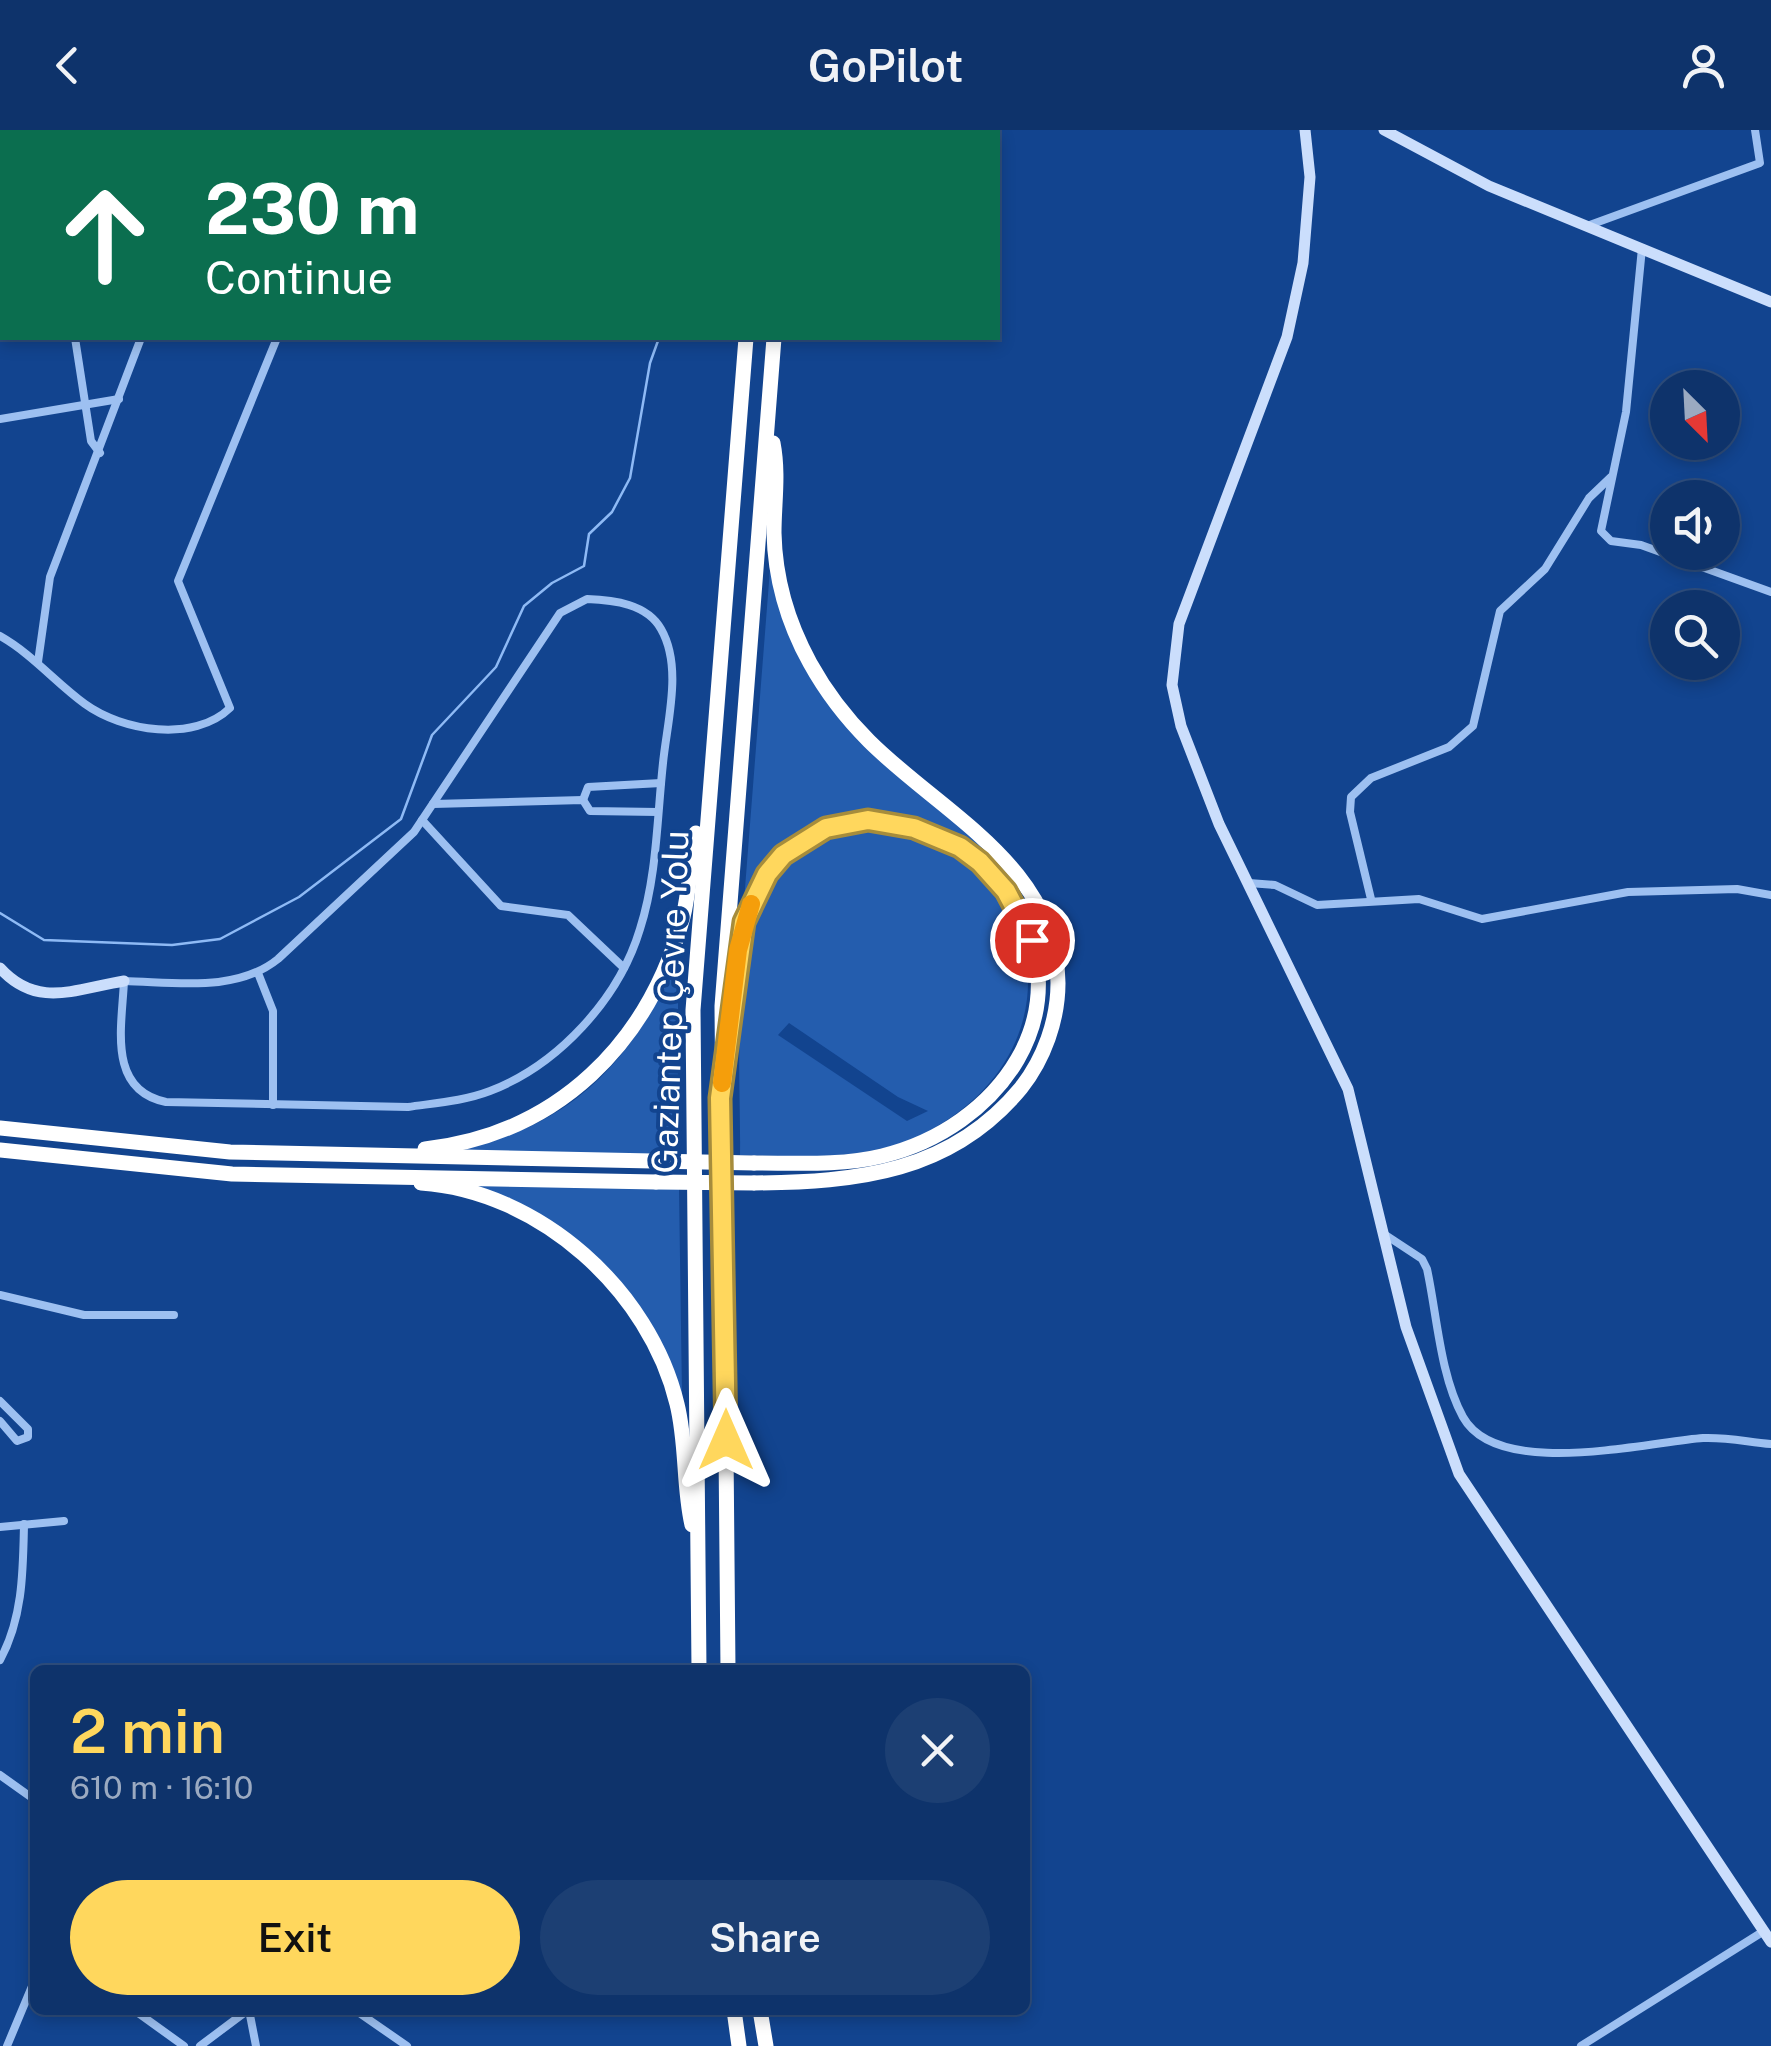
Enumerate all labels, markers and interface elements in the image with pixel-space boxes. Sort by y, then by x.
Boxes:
icon: back [40,38,95,93]
icon: person [1676,38,1731,93]
text: GoPilot [808,39,963,92]
text: 230 m [205,167,419,250]
icon: ahead [40,170,170,300]
text: Continue [205,251,393,304]
north arrow [1650,370,1740,460]
map controls [1650,370,1740,680]
button: sound [1650,480,1740,570]
button: search [1650,590,1740,680]
street label: Gaziantep Çevre Yolu [644,830,696,1174]
pin [990,898,1075,983]
icon: arrive [1005,913,1060,968]
position arrow [674,1388,778,1492]
text: 2 min [70,1696,225,1767]
button: close [885,1698,990,1803]
text: 610 m · 16:10 [70,1769,253,1806]
button: Exit [70,1880,520,1995]
button: Share [540,1880,990,1995]

